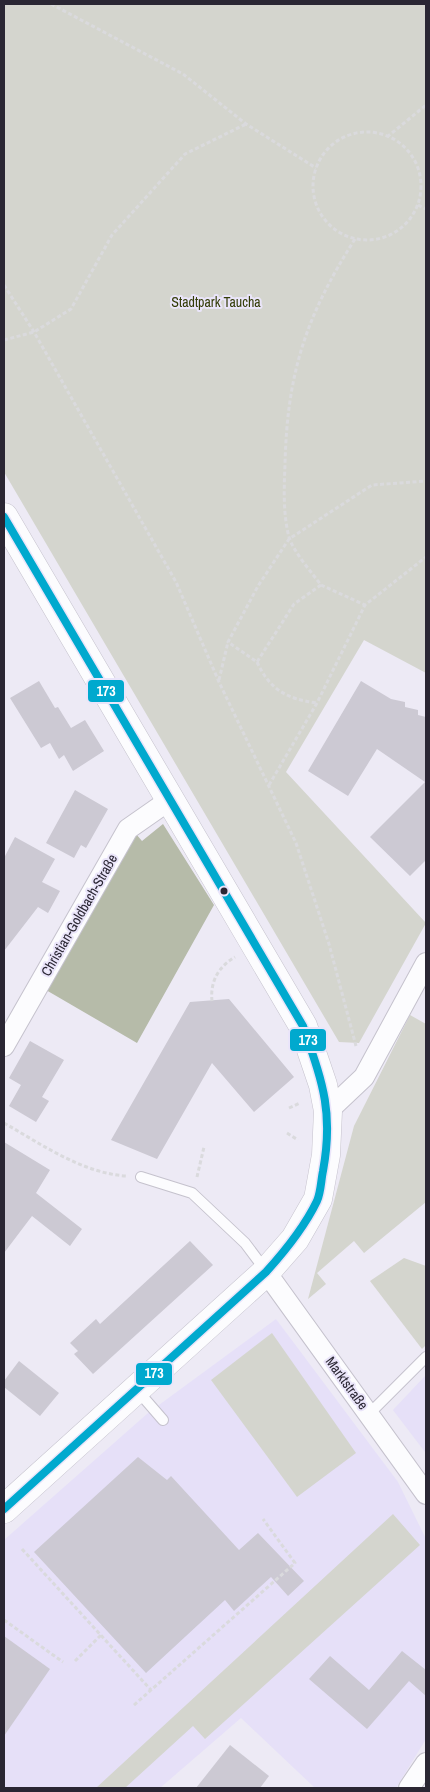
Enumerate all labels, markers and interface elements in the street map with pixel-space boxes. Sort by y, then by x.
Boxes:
park label: Stadtpark Taucha [171,293,261,311]
line badge: 173 [87,679,125,703]
text: 173 [96,682,116,700]
street label: Christian-Goldbach-Straße [37,851,121,979]
unlabelled marker [219,886,229,896]
line badge: 173 [289,1028,327,1052]
text: 173 [298,1031,318,1049]
street label: Marktstraße [322,1353,372,1413]
line badge: 173 [135,1362,173,1386]
text: 173 [144,1364,164,1382]

